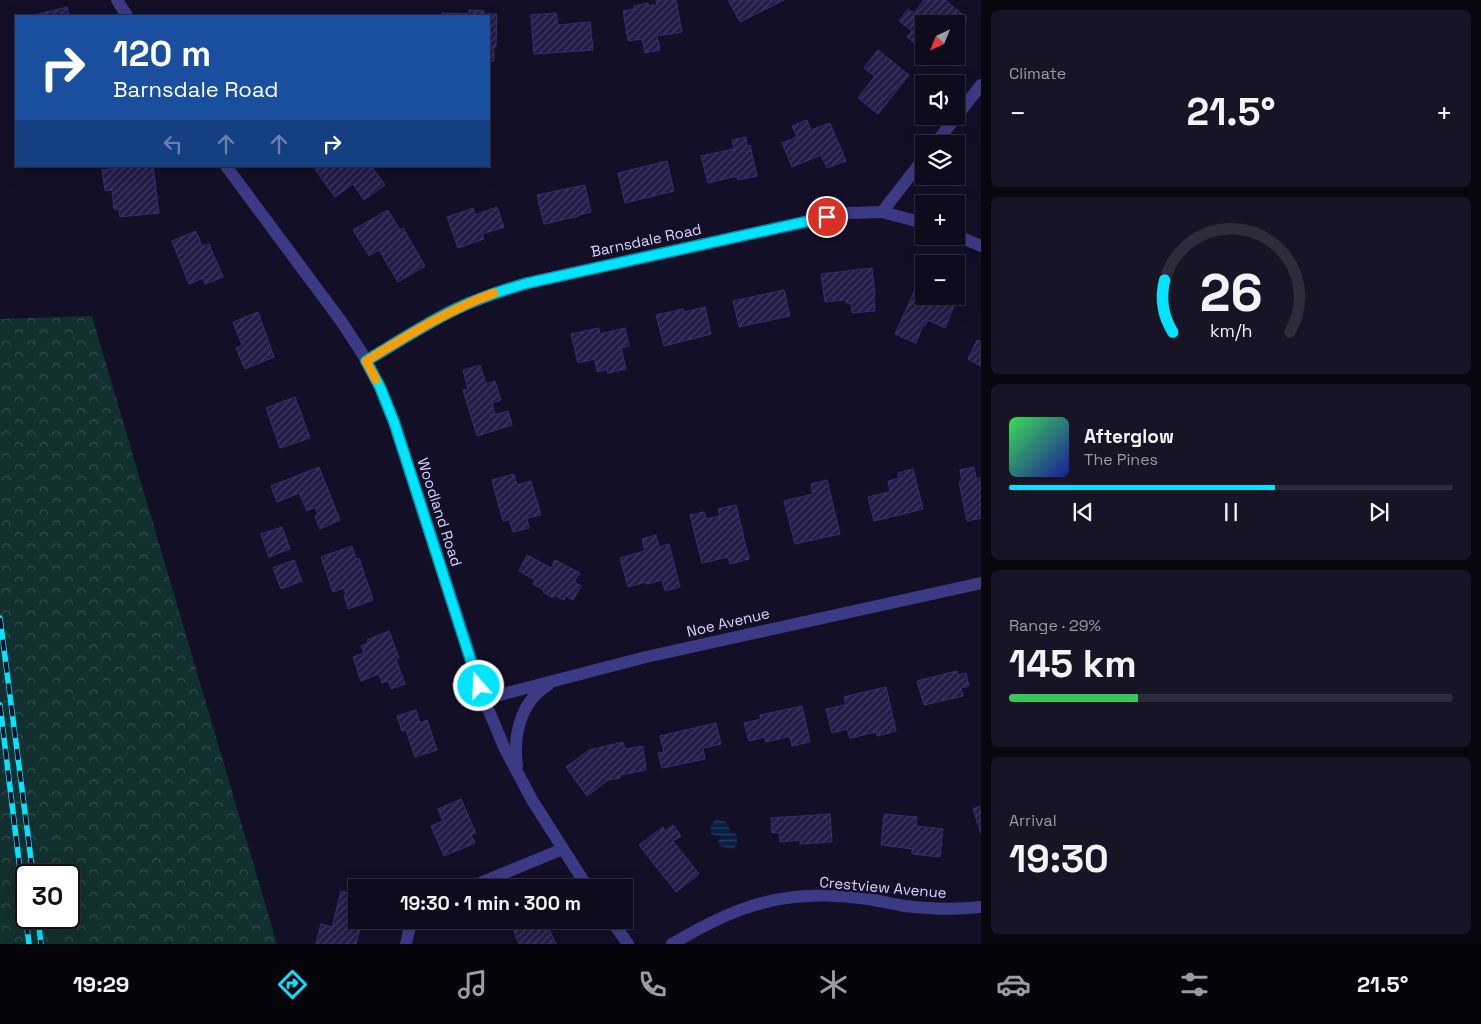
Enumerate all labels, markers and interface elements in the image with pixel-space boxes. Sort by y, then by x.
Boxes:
north arrow [915,15,965,65]
map controls [915,15,965,305]
text: 120 m [113,32,211,76]
icon: right [30,35,95,100]
text: Climate [1009,63,1066,84]
text: Barnsdale Road [113,75,278,103]
button: sound [915,75,965,125]
text: 21.5° [1187,88,1275,136]
text: − [1009,95,1026,131]
text: + [1436,95,1453,131]
icon: left [159,130,187,158]
icon: ahead [212,130,240,158]
icon: ahead [265,130,293,158]
icon: right [318,130,346,158]
button: layers [915,135,965,185]
button: + [915,195,965,245]
pin [806,196,848,238]
icon: arrive [813,203,841,231]
street label: Barnsdale Road [589,219,703,261]
button: − [915,255,965,305]
text: 26 [1199,260,1263,326]
text: km/h [1210,319,1252,342]
text: Afterglow [1084,424,1174,449]
text: The Pines [1084,449,1158,470]
street label: Woodland Road [414,455,466,569]
icon: previous [1069,498,1097,526]
icon: pause [1217,498,1245,526]
icon: next [1365,498,1393,526]
street label: Noe Avenue [685,603,772,641]
text: Range · 29% [1009,615,1101,636]
text: 145 km [1009,640,1137,688]
position arrow [452,659,504,711]
text: Arrival [1009,810,1057,831]
text: 19:30 [1009,835,1109,883]
speed limit sign: 30 [15,864,80,929]
street label: Crestview Avenue [819,872,948,902]
text: 19:30 · 1 min · 300 m [400,891,581,916]
icon: directions [275,967,310,1002]
icon: music [455,967,490,1002]
icon: phone [635,967,670,1002]
icon: climate [816,967,851,1002]
icon: car [996,967,1031,1002]
icon: filters [1177,967,1212,1002]
text: 19:29 [73,970,129,998]
text: 21.5° [1357,970,1408,998]

